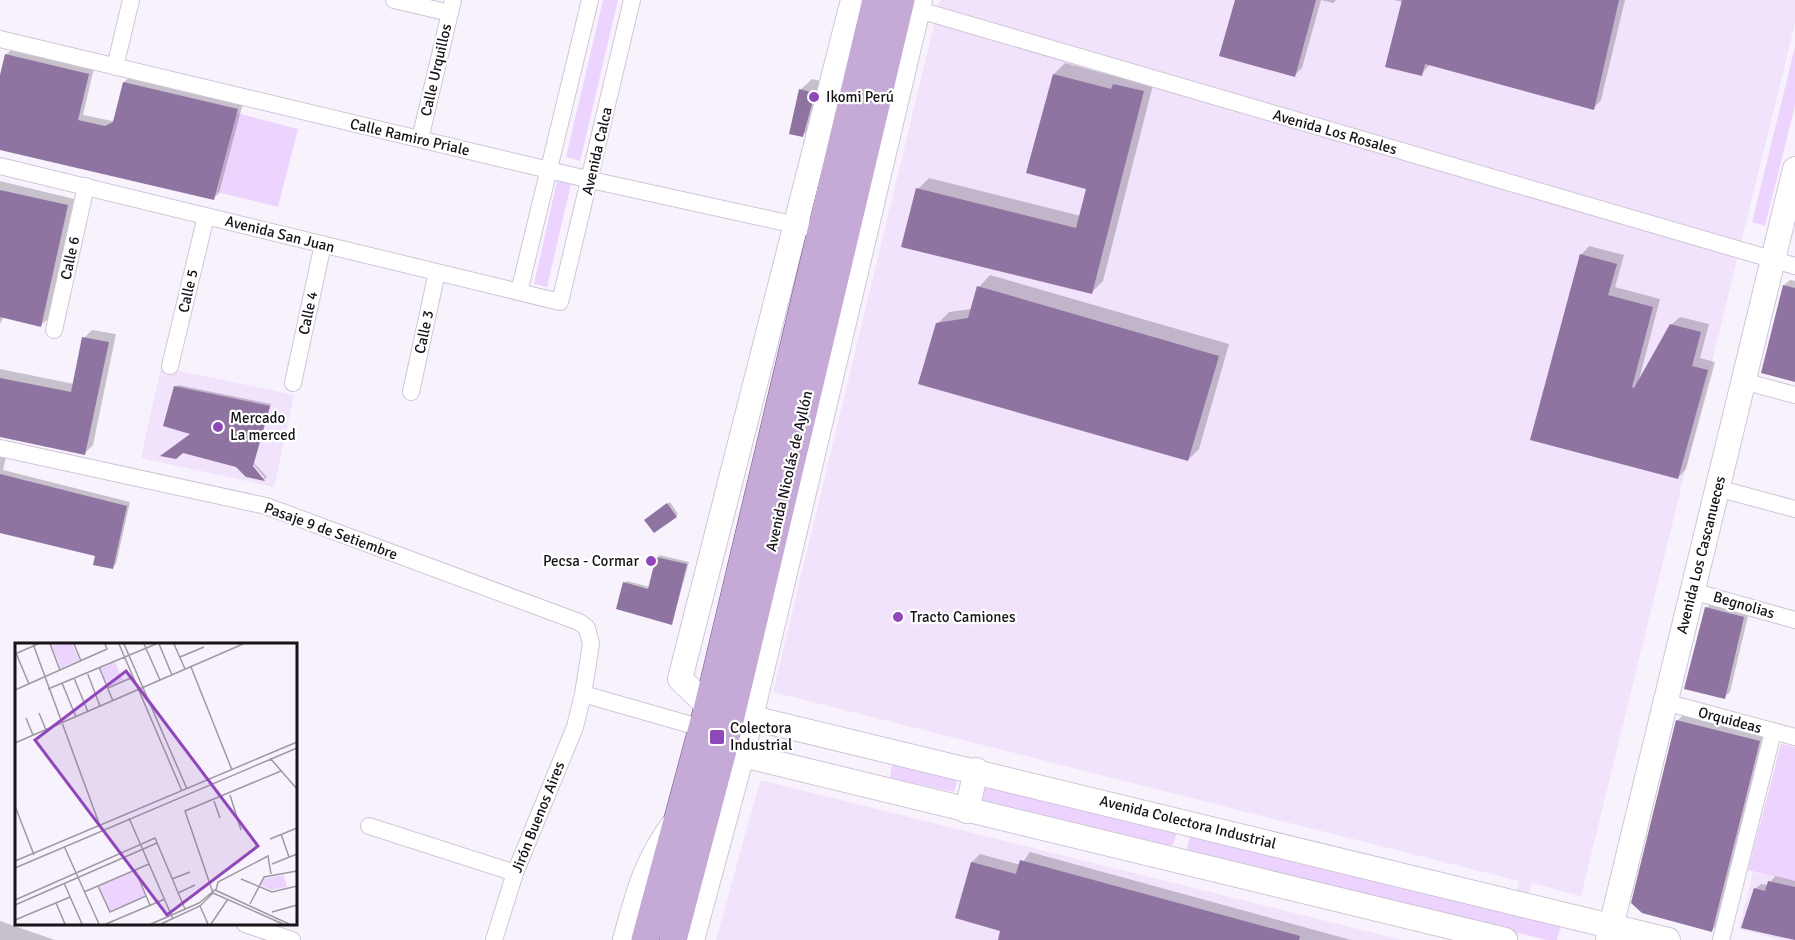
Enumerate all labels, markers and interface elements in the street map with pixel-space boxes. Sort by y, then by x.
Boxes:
street label: Calle Urquillos [417,22,455,118]
place label: Ikomi Perú [826,88,894,106]
marker: Ikomi Perú [807,90,821,104]
street label: Avenida Calca [578,105,616,197]
street label: Avenida Los Rosales [1271,106,1400,158]
street label: Calle Ramiro Priale [348,114,472,160]
street label: Avenida San Juan [223,212,337,256]
street label: Calle 6 [57,235,83,281]
street label: Calle 5 [174,268,202,314]
street label: Calle 4 [295,290,321,336]
street label: Calle 3 [411,309,437,355]
street label: Avenida Nicolás de Ayllón [762,389,816,553]
place label: Mercado La merced [230,409,296,444]
marker: Mercado La merced [211,420,225,434]
street label: Avenida Los Cascanueces [1673,474,1729,636]
street label: Pasaje 9 de Setiembre [262,499,400,563]
place label: Pecsa - Cormar [543,552,639,570]
marker: Pecsa - Cormar [644,554,658,568]
street label: Begnolias [1711,588,1777,622]
place label: Tracto Camiones [910,608,1016,626]
marker: Tracto Camiones [891,610,905,624]
inset map [15,643,297,925]
street label: Orquideas [1696,703,1764,737]
place label: Colectora Industrial [730,719,792,754]
marker: Colectora Industrial [708,728,726,746]
street label: Jirón Buenos Aires [507,758,569,875]
street label: Avenida Colectora Industrial [1098,791,1278,853]

